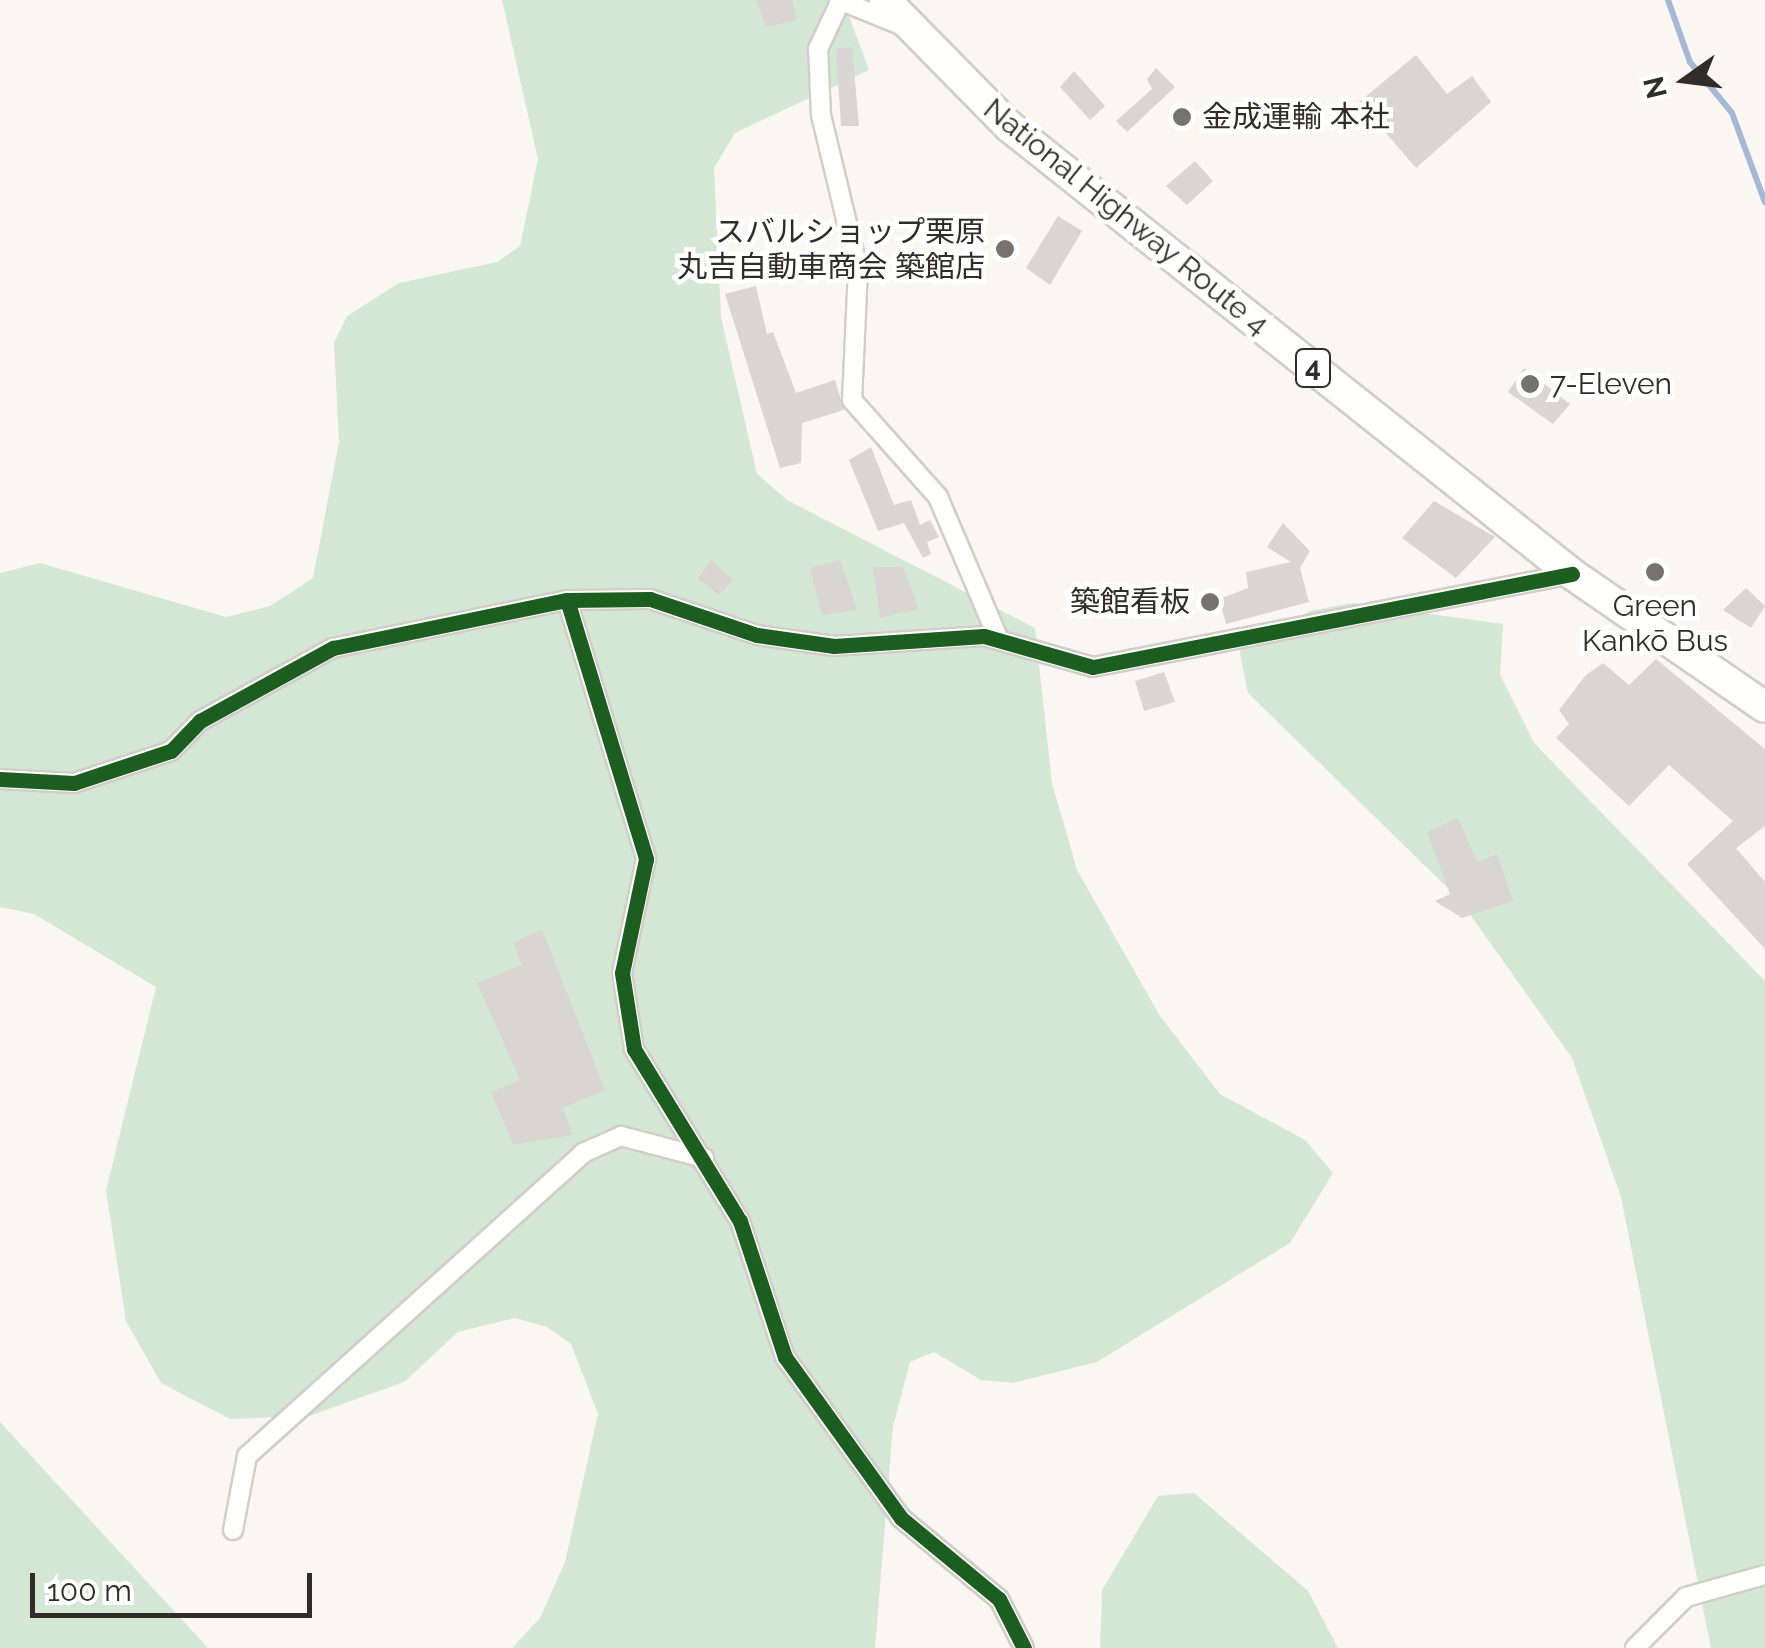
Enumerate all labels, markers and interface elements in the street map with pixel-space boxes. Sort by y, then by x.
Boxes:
north arrow [1635,30,1735,130]
text: N [1637,73,1674,102]
street label: National Highway Route 4 [976,90,1276,344]
place label: 金成運輸 本社 [1202,99,1390,135]
marker: 金成運輸 本社 [1171,106,1193,128]
place label: スバルショップ栗原 丸吉自動車商会 築館店 [677,214,985,284]
marker: スバルショップ栗原 丸吉自動車商会 築館店 [994,238,1016,260]
road number: 4 [1293,345,1333,391]
place label: 7-Eleven [1550,366,1672,402]
marker: 7-Eleven [1519,373,1541,395]
marker: Green Kankō Bus [1644,561,1666,583]
place label: 築館看板 [1070,584,1190,620]
place label: Green Kankō Bus [1582,588,1728,658]
marker: 築館看板 [1199,591,1221,613]
scale bar [35,1553,318,1615]
text: 100 m [47,1573,132,1608]

